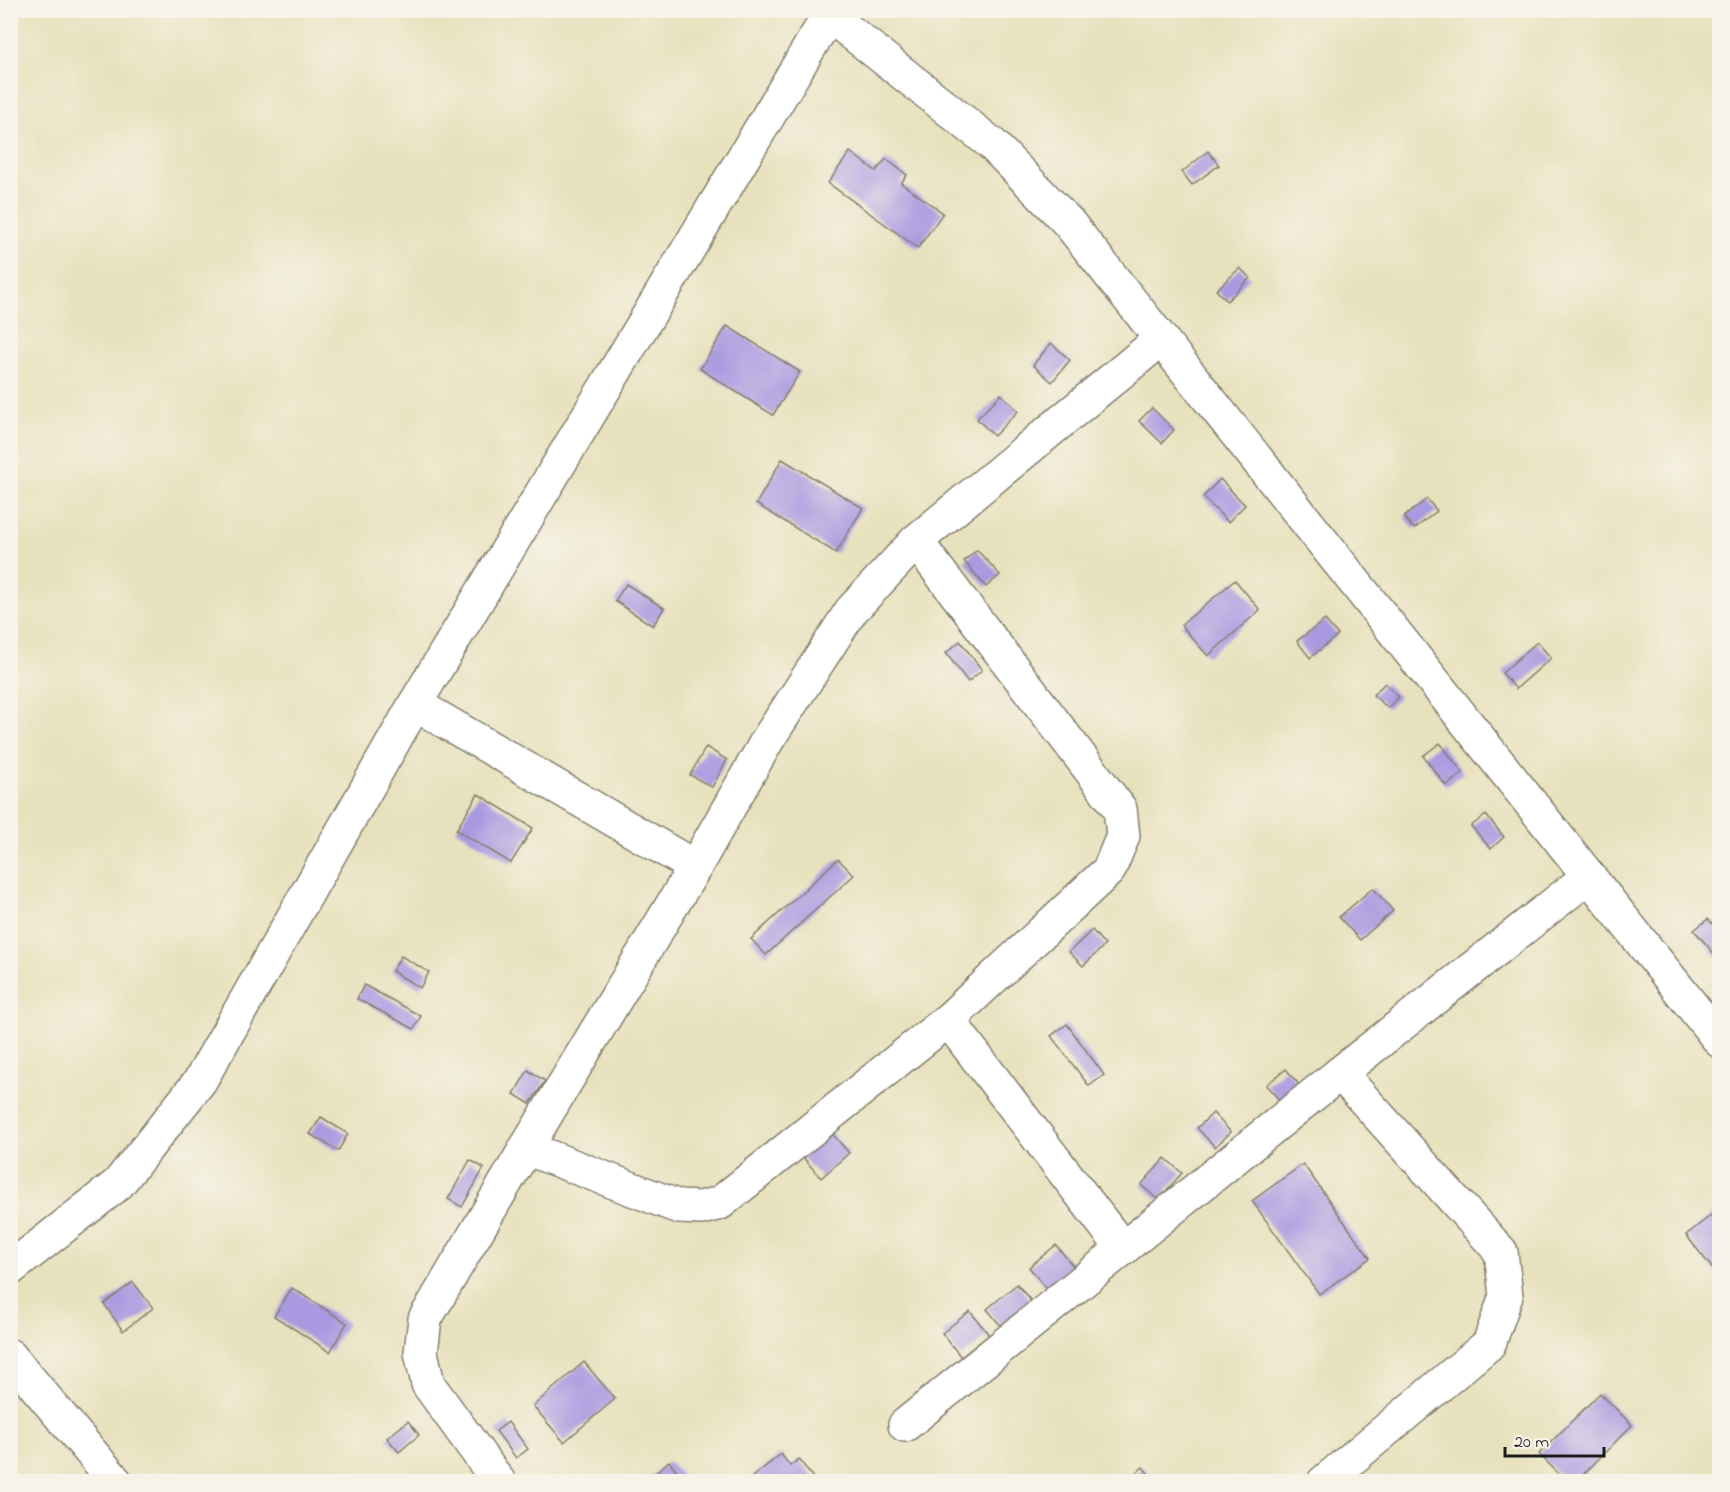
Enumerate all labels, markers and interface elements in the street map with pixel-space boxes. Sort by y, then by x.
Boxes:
scale bar [1505,1420,1604,1458]
text: 20 m [1514,1430,1549,1456]

